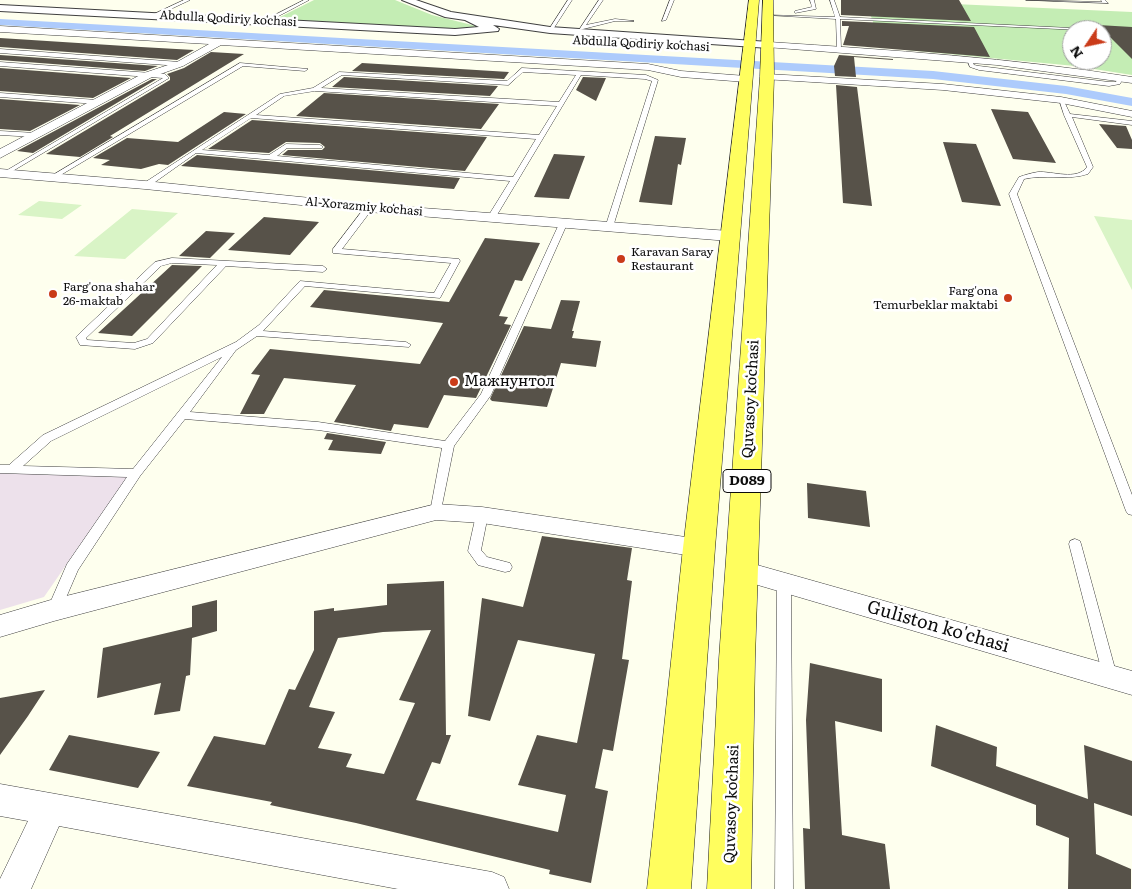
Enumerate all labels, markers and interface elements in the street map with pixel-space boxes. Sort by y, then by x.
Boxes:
street label: Abdulla Qodiriy koʻchasi [159,8,297,30]
north arrow [1062,20,1112,70]
street label: Abdulla Qodiriy koʻchasi [572,33,710,55]
text: N [1064,42,1087,63]
street label: Al-Xorazmiy koʻchasi [305,195,423,219]
place label: Karavan Saray Restaurant [631,245,713,273]
marker: Karavan Saray Restaurant [615,253,627,265]
place label: Farg'ona shahar 26-maktab [63,280,155,308]
place label: Farg'ona Temurbeklar maktabi [873,284,998,312]
marker: Farg'ona shahar 26-maktab [47,288,59,300]
marker: Farg'ona Temurbeklar maktabi [1002,292,1014,304]
street label: Quvasoy koʻchasi [739,339,763,459]
place label: Мажнунтол [464,373,555,391]
marker: Мажнунтол [448,376,460,388]
road number: D089 [723,470,771,492]
street label: Guliston ko'chasi [864,596,1012,658]
street label: Quvasoy koʻchasi [721,744,743,864]

